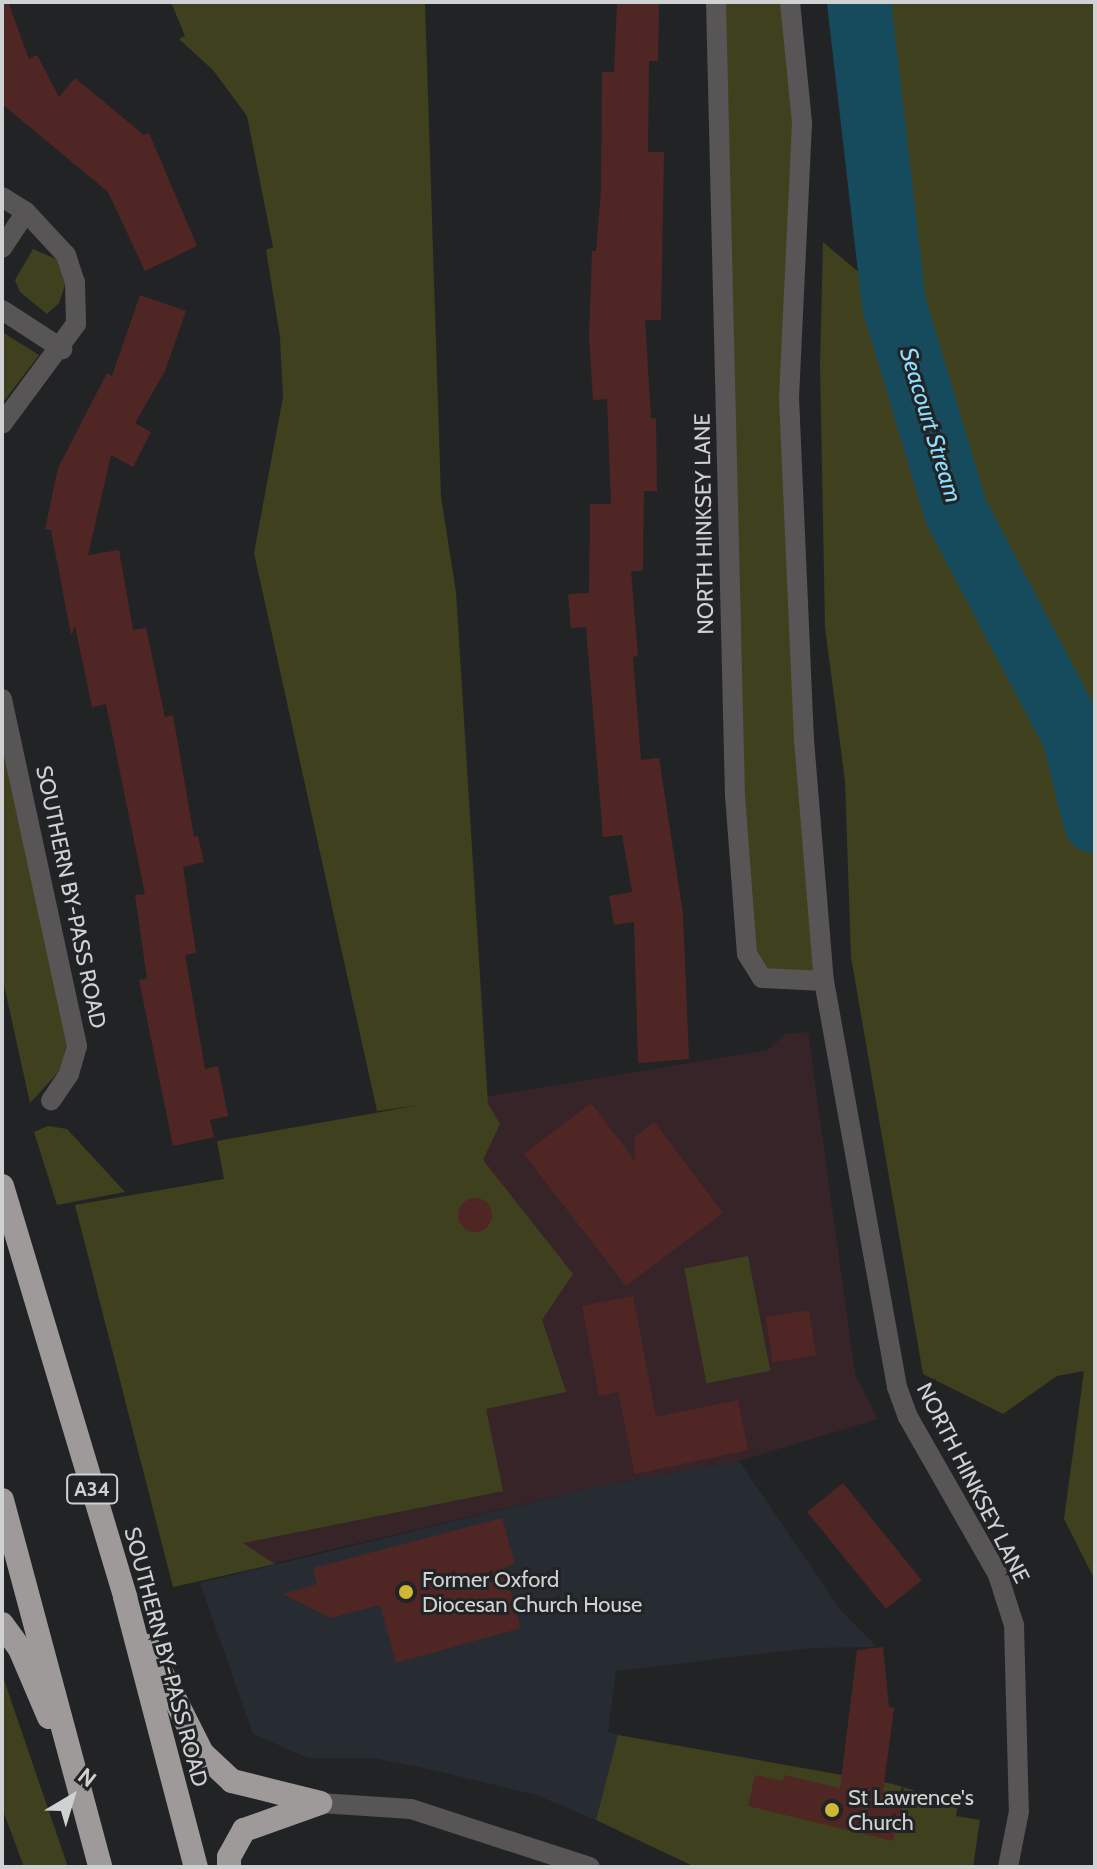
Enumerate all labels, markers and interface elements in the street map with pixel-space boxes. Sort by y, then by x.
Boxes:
water label: Seacourt Stream [894,344,968,506]
street label: NORTH HINKSEY LANE [689,413,719,635]
street label: SOUTHERN BY-PASS ROAD [30,763,112,1031]
street label: NORTH HINKSEY LANE [911,1378,1035,1588]
road number: A34 [66,1473,118,1505]
street label: SOUTHERN BY-PASS ROAD [119,1524,213,1790]
place label: Former Oxford Diocesan Church House [422,1566,642,1618]
marker: Former Oxford Diocesan Church House [397,1583,415,1601]
north arrow [32,1757,112,1837]
text: N [73,1762,102,1793]
place label: St Lawrence's Church [848,1784,974,1836]
marker: St Lawrence's Church [823,1801,841,1819]

